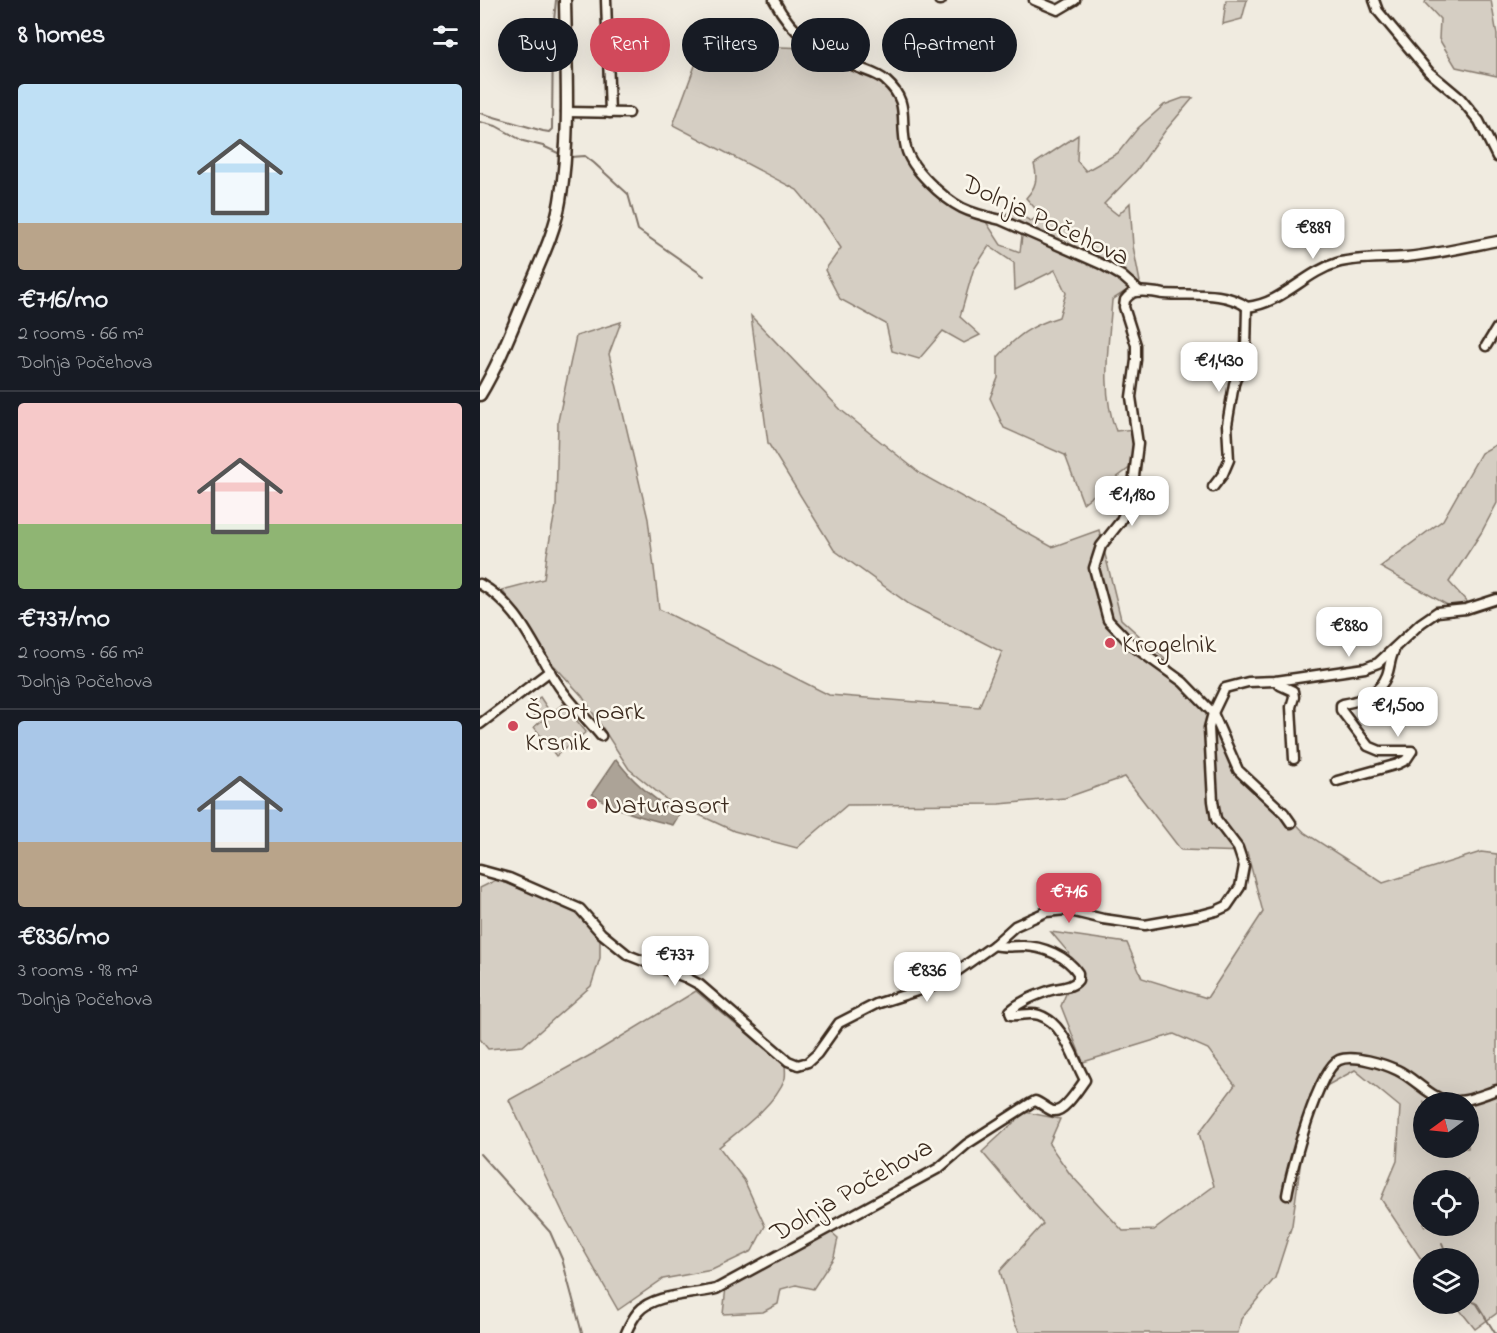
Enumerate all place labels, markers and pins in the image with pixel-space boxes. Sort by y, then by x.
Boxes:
pin: €889 [1277,209,1349,260]
pin: €1,430 [1170,342,1268,393]
pin: €1,180 [1083,476,1181,527]
pin: €880 [1313,607,1385,658]
place label: Krogelnik [1122,626,1216,665]
marker: Krogelnik [1103,636,1117,650]
pin: €1,500 [1349,687,1447,738]
place label: Šport park Krsnik [525,693,645,763]
marker: Šport park Krsnik [506,719,520,733]
place label: Naturasort [604,787,729,826]
marker: Naturasort [585,797,599,811]
pin: €716 [1033,873,1105,924]
pin: €737 [639,936,711,987]
pin: €836 [891,952,963,1003]

